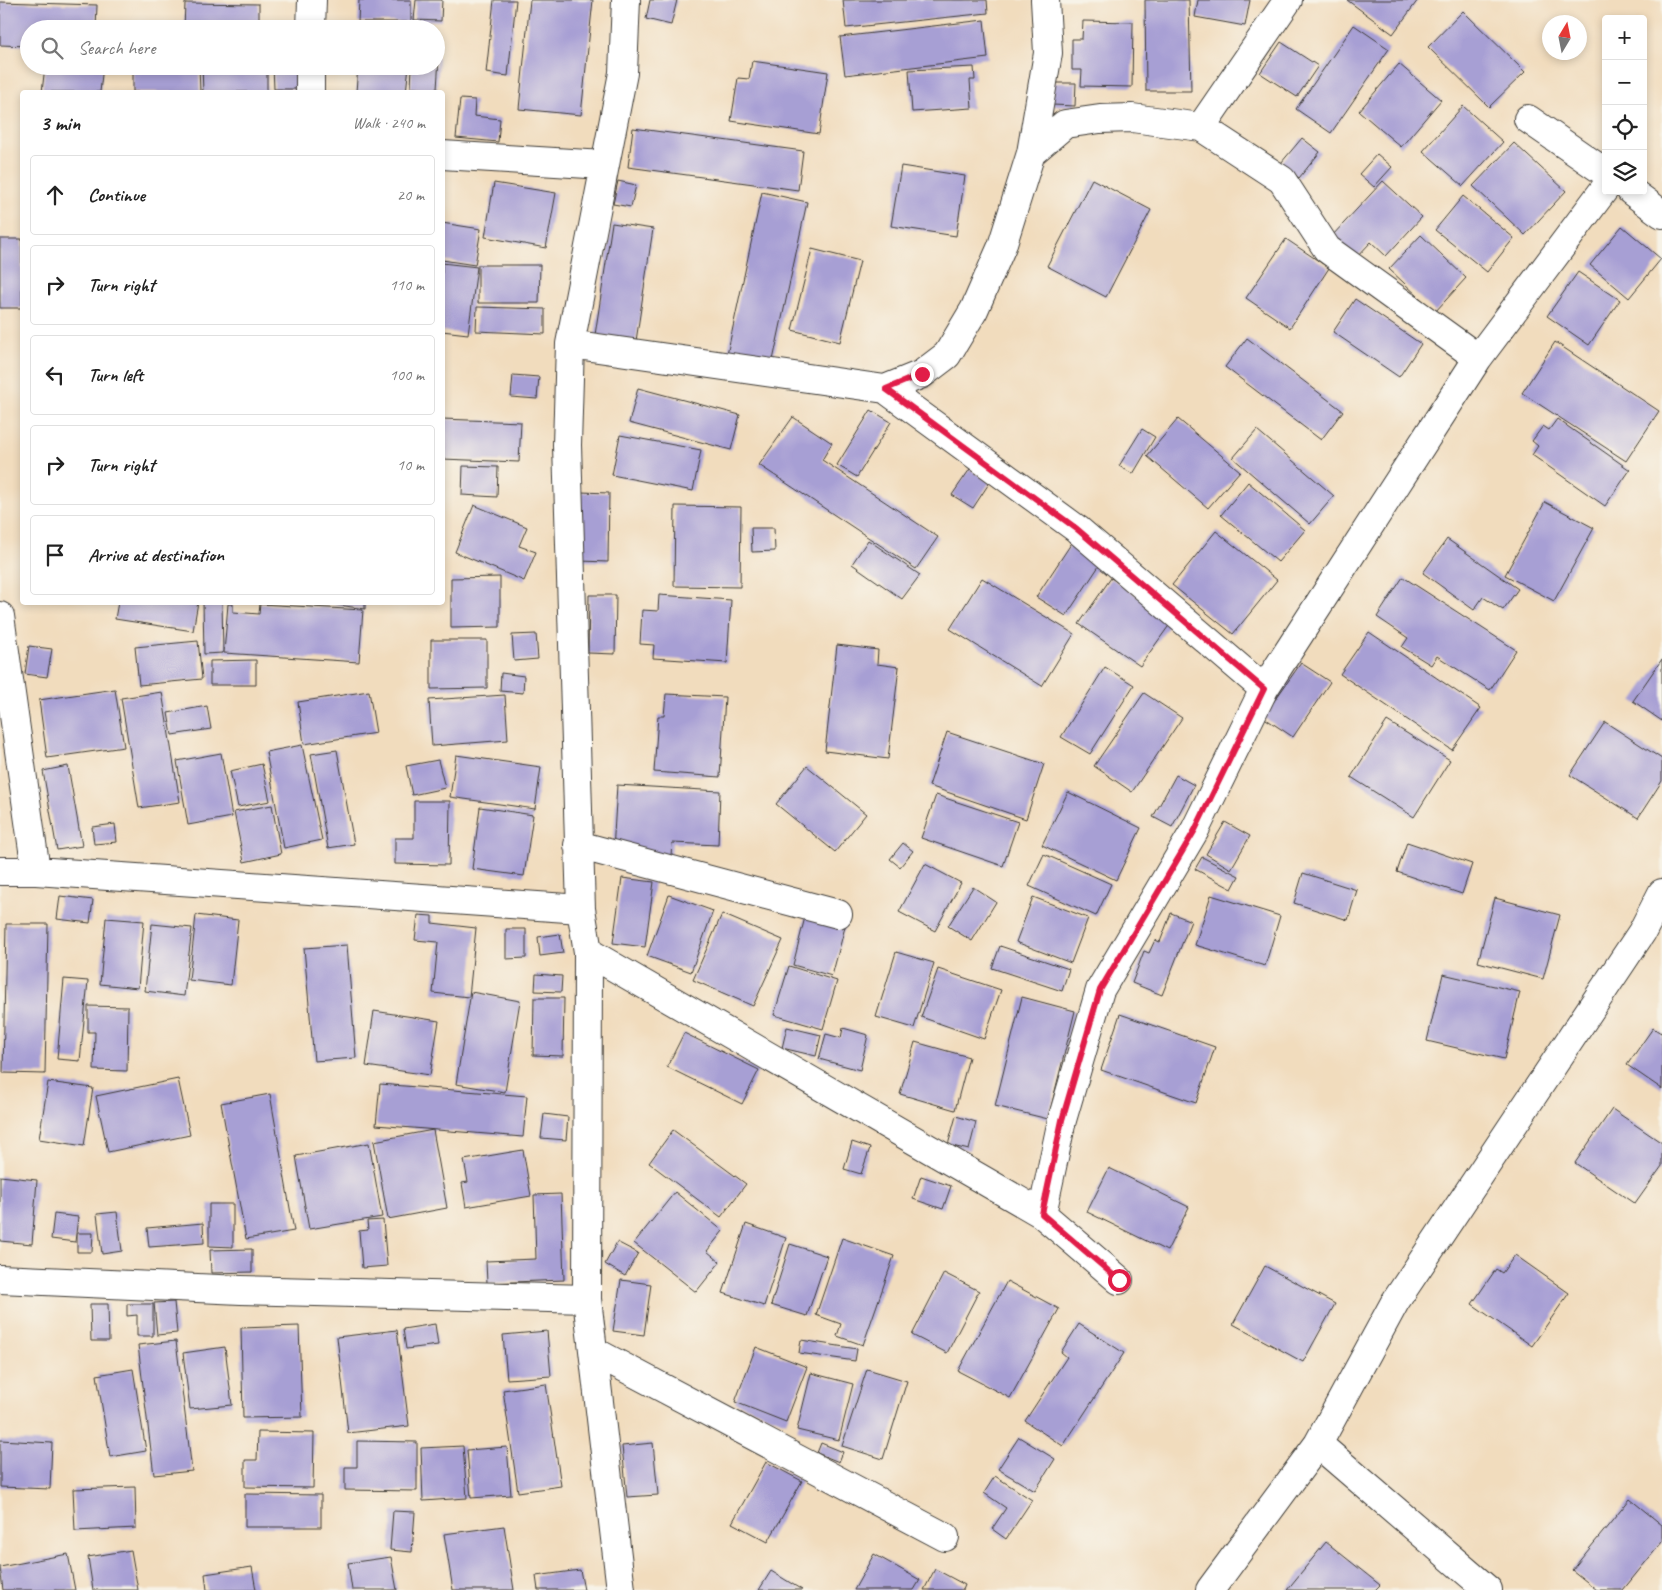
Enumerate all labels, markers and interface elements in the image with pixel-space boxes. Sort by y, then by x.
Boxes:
north arrow [1542,15,1587,60]
map controls [1602,15,1647,195]
button: + [1602,15,1647,60]
search box [20,20,445,75]
icon: search [38,34,66,62]
text: Search here [78,36,155,60]
button: − [1602,60,1647,105]
button: locate [1602,105,1647,150]
text: 3 min [40,110,80,136]
text: Walk · 240 m [353,113,425,133]
button: layers [1602,150,1647,195]
icon: ahead [41,181,69,209]
text: Continue [88,183,145,207]
text: 20 m [397,185,424,205]
icon: right [41,271,69,299]
text: Turn right [88,273,155,297]
text: 110 m [390,275,424,295]
icon: left [41,361,69,389]
text: Turn left [88,363,143,387]
route end [911,363,934,386]
text: 100 m [390,365,424,385]
icon: right [41,451,69,479]
text: Turn right [88,453,155,477]
text: 10 m [397,455,424,475]
icon: arrive [41,541,69,569]
text: Arrive at destination [88,543,224,567]
route start [1108,1269,1131,1292]

